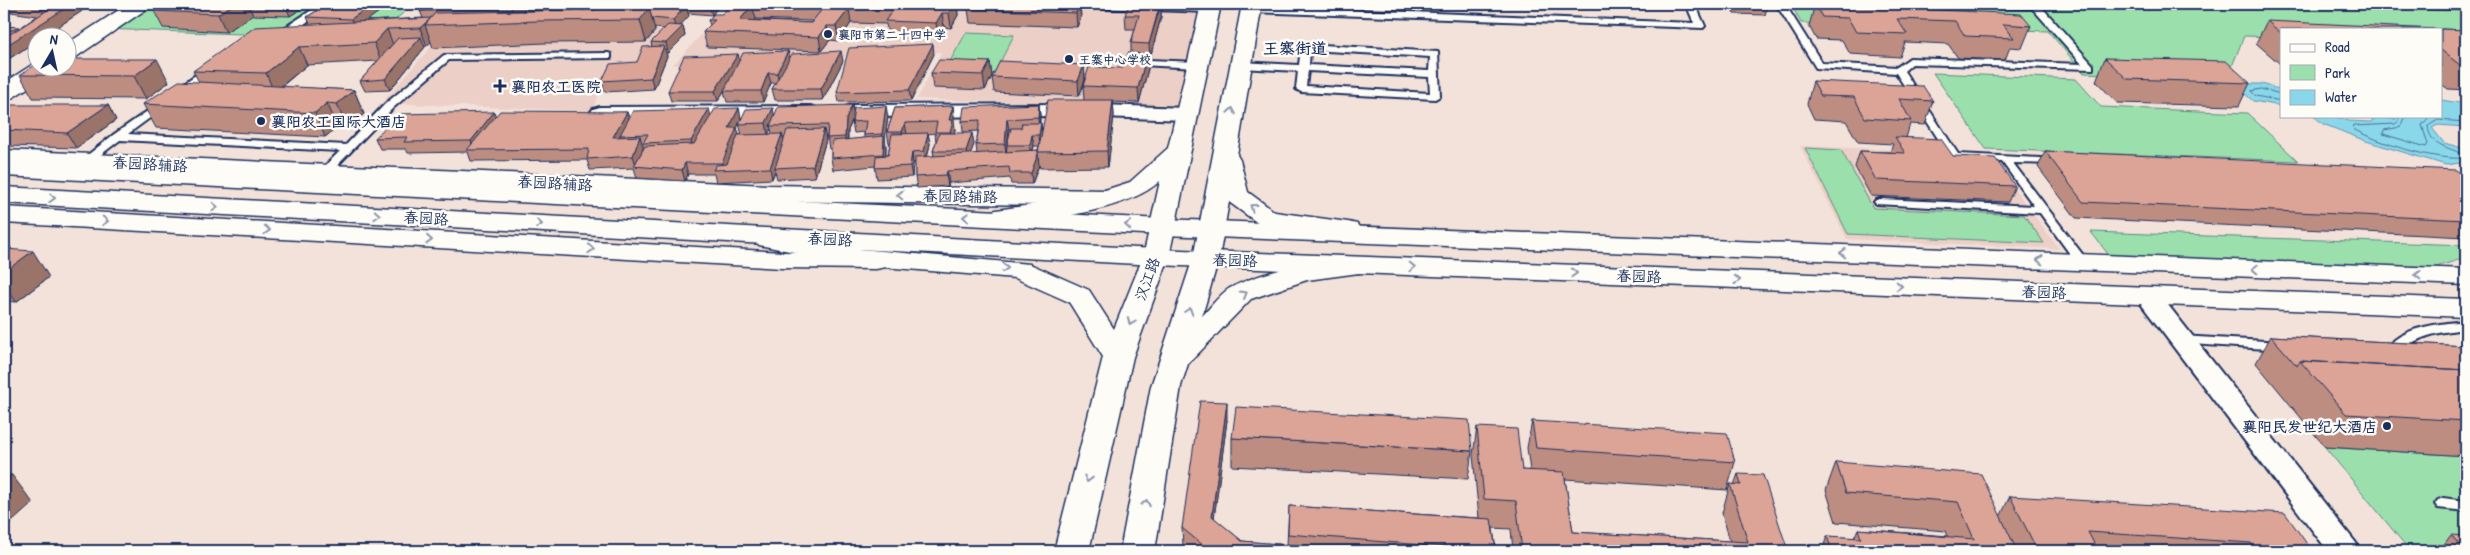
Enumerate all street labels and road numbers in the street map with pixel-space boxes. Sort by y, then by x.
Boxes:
street label: 春园路辅路 [112,152,188,176]
street label: 春园路辅路 [517,171,593,195]
street label: 春园路辅路 [922,185,998,207]
street label: 春园路 [403,206,449,230]
street label: 春园路 [807,227,853,251]
street label: 春园路 [1212,249,1258,271]
street label: 汉江路 [1129,254,1165,304]
street label: 春园路 [1616,265,1662,287]
street label: 春园路 [2021,281,2067,303]

